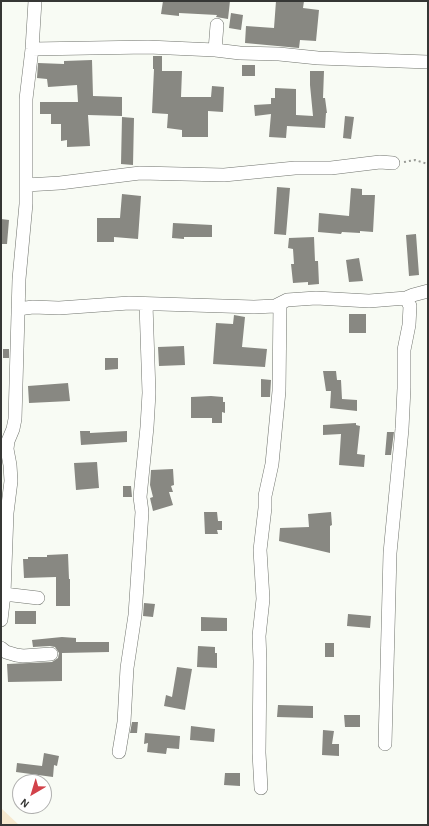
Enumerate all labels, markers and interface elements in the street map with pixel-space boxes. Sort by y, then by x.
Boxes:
north arrow [12,774,52,814]
text: N [19,796,31,810]

